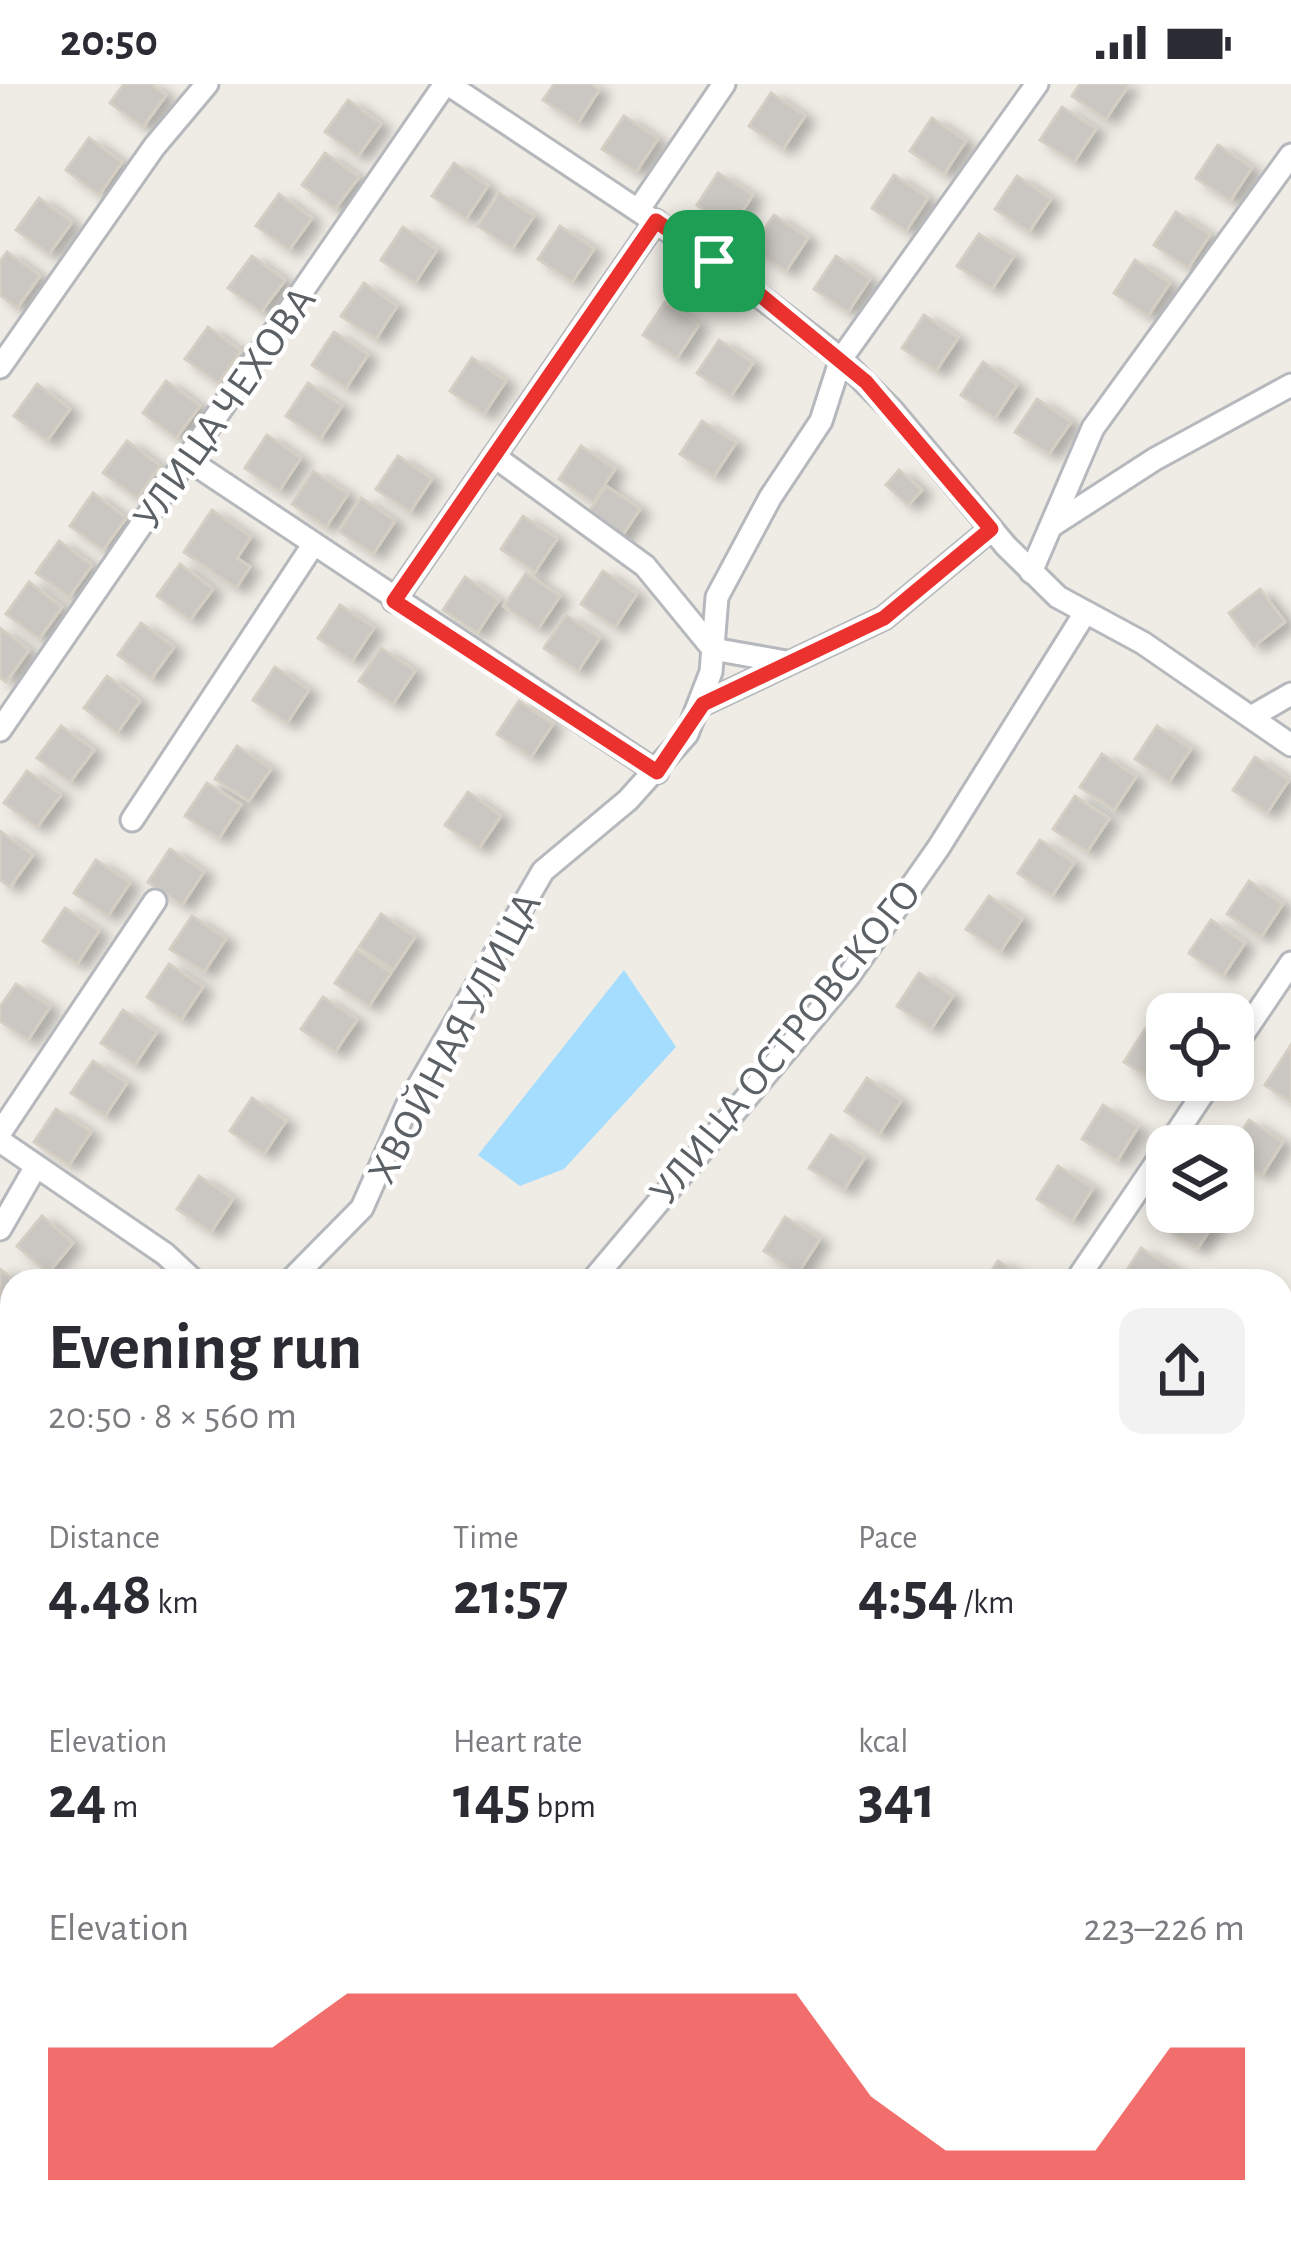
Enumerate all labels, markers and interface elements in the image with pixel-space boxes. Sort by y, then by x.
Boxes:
text: 20:50 [60,19,158,64]
pin [663,210,765,312]
icon: arrive [681,228,747,294]
street label: УЛИЦА ЧЕХОВА [126,279,324,537]
street label: УЛИЦА ОСТРОВСКОГО [642,872,929,1212]
street label: ХВОЙНАЯ УЛИЦА [360,885,549,1190]
map controls [1146,993,1254,1233]
button: locate [1146,993,1254,1101]
button: layers [1146,1125,1254,1233]
button: share [1119,1308,1245,1434]
text: Evening run [48,1315,362,1381]
text: 20:50 · 8 × 560 m [48,1397,297,1436]
text: Distance [48,1522,160,1555]
text: Time [453,1522,519,1555]
text: Pace [858,1522,917,1555]
text: 4.48 [48,1565,152,1625]
text: 21:57 [453,1565,568,1625]
text: 4:54 [858,1565,958,1625]
text: km [152,1587,199,1620]
text: /km [958,1587,1014,1620]
text: Elevation [48,1726,167,1759]
text: Heart rate [453,1726,583,1759]
text: kcal [858,1726,908,1759]
text: 24 [48,1769,106,1829]
text: 145 [453,1769,531,1829]
text: 341 [858,1769,936,1829]
text: m [106,1791,138,1824]
text: bpm [531,1791,596,1824]
text: Elevation [48,1909,189,1948]
text: 223–226 m [1083,1909,1245,1948]

